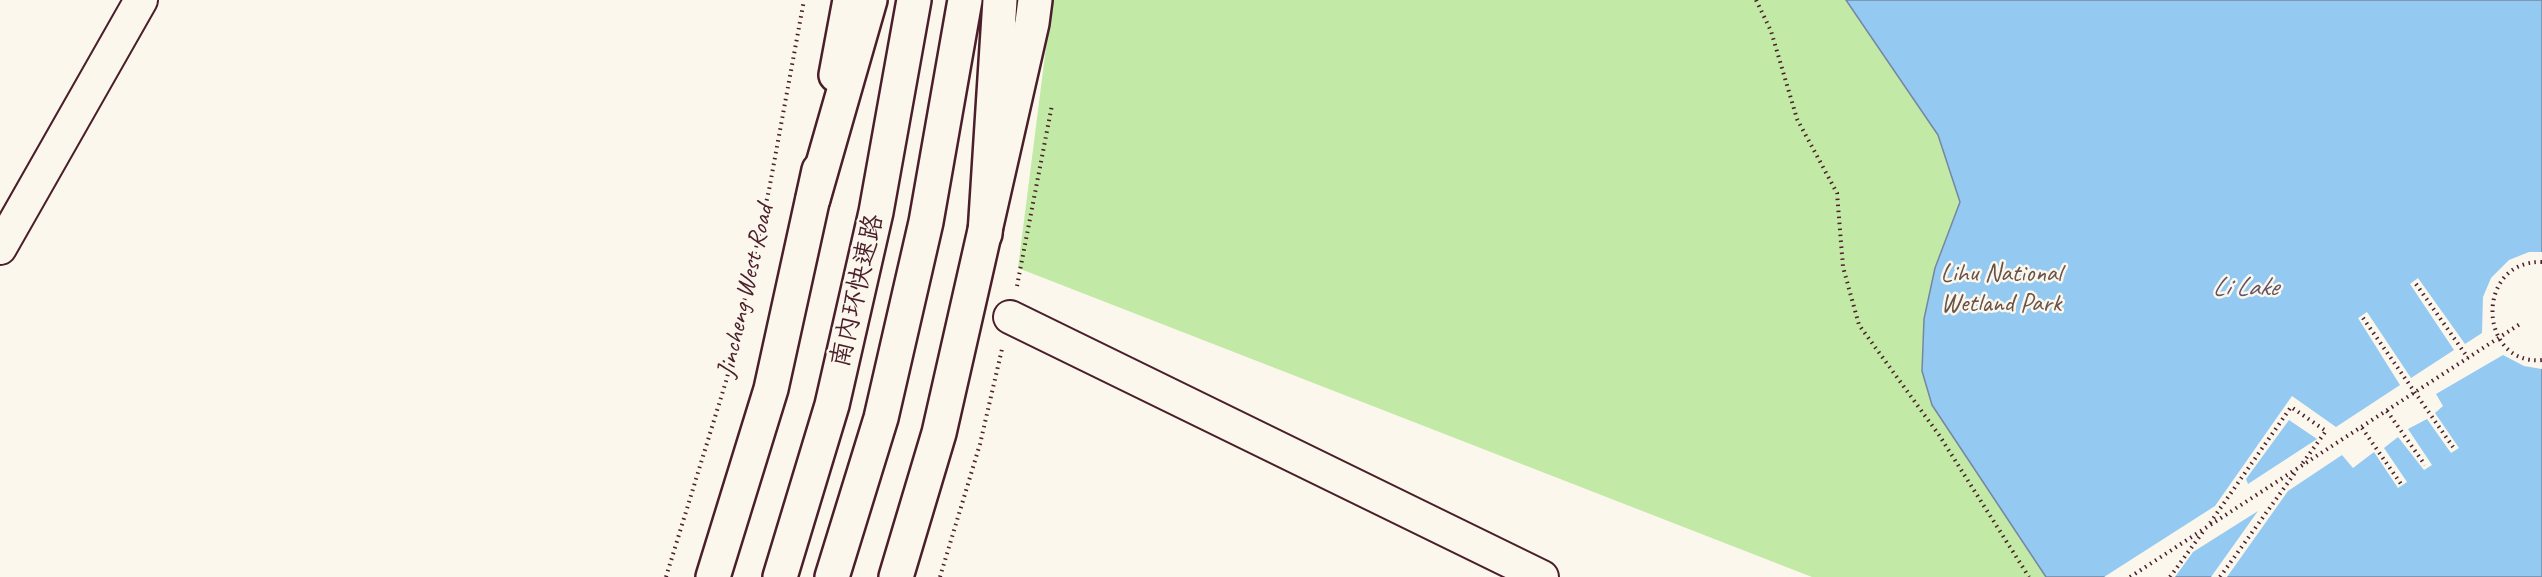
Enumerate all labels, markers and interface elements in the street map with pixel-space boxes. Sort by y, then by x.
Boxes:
street label: Jincheng West Road [711,202,781,380]
street label: 南内环快速路 [825,211,891,371]
park label: Lihu National Wetland Park [1940,258,2062,320]
water label: Li Lake [2212,272,2278,304]

